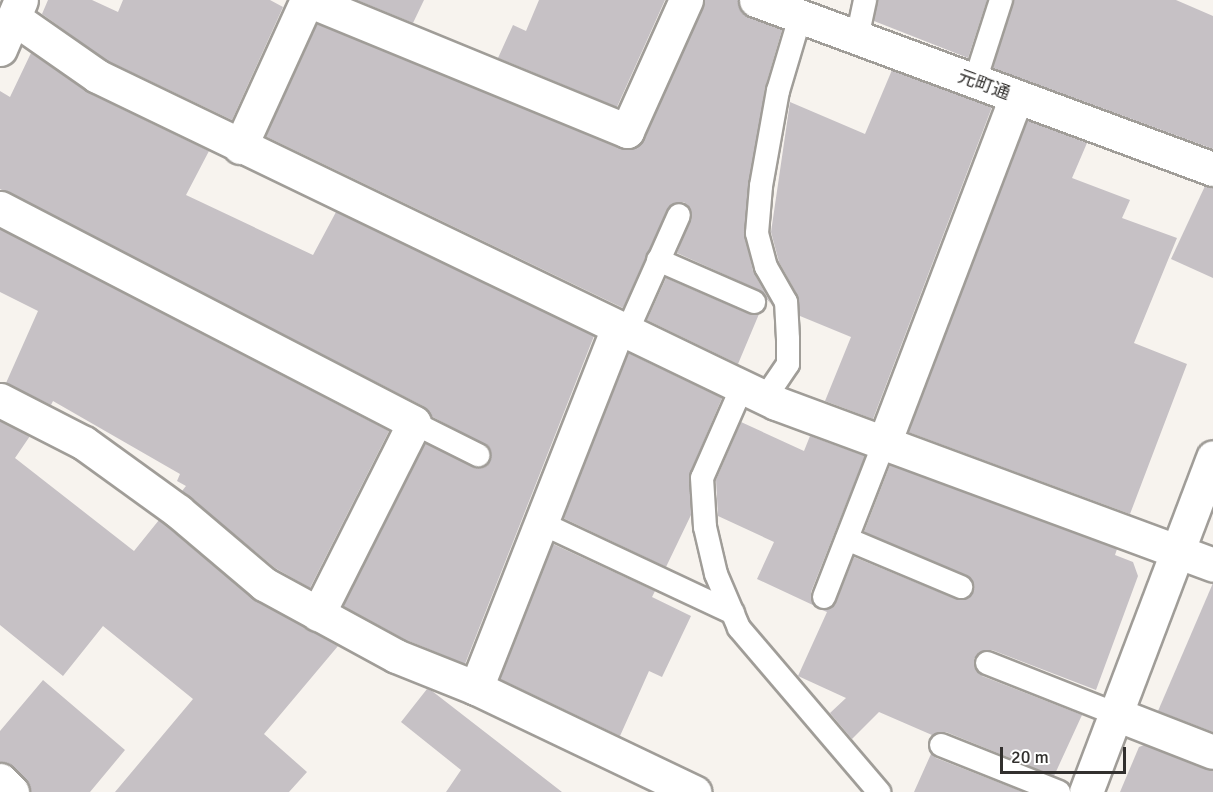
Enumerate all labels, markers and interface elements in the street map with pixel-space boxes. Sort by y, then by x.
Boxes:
street label: 元町通 [955,66,1013,104]
scale bar [1003,735,1129,773]
text: 20 m [1011,746,1049,768]

